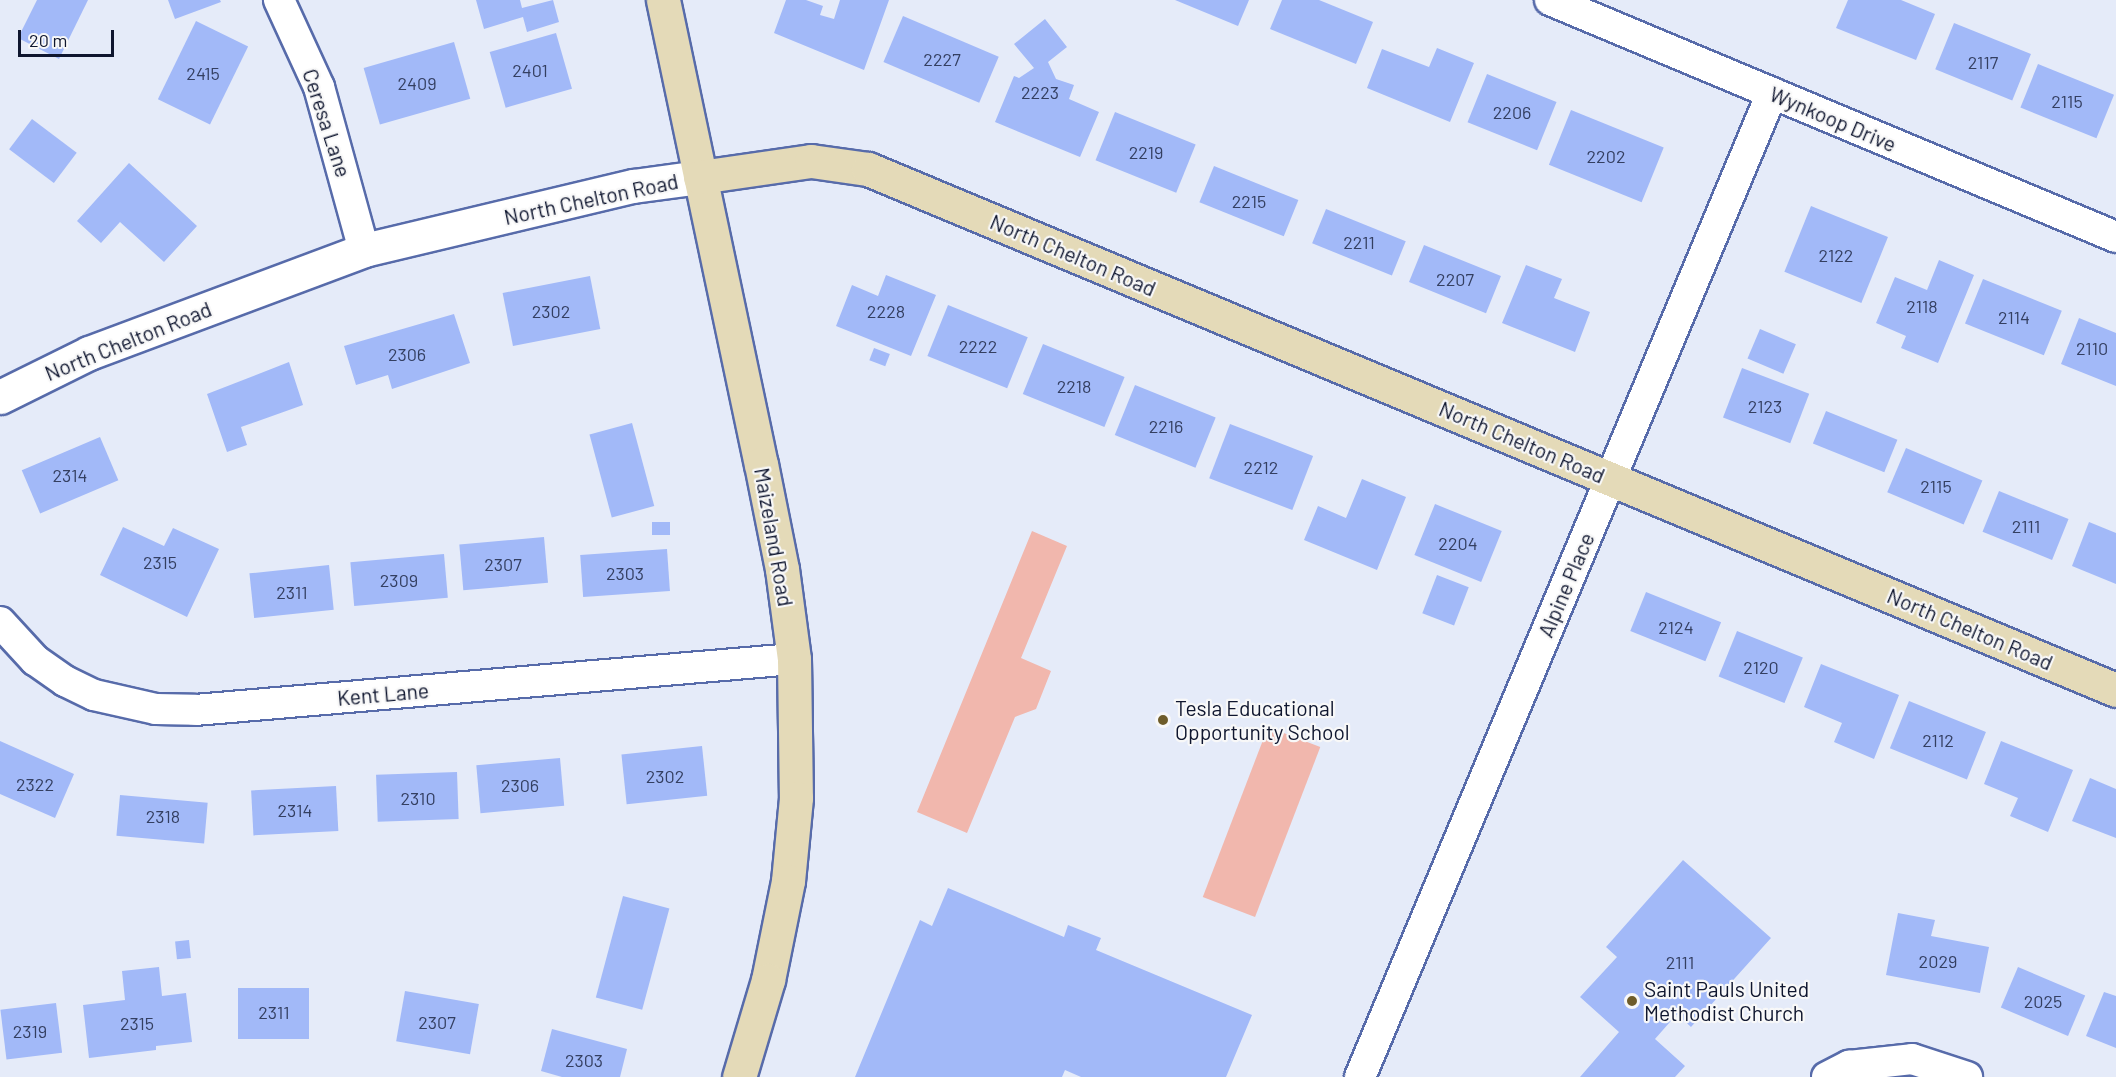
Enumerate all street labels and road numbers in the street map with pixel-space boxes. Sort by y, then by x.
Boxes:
street label: Ceresa Lane [298,66,356,180]
street label: Wynkoop Drive [1766,81,1900,157]
street label: North Chelton Road [502,168,680,230]
street label: North Chelton Road [986,209,1160,301]
street label: North Chelton Road [41,296,215,386]
street label: North Chelton Road [1435,396,1609,488]
street label: Maizeland Road [749,466,799,608]
street label: Alpine Place [1533,529,1599,641]
street label: North Chelton Road [1883,583,2057,675]
street label: Kent Lane [336,677,430,711]

